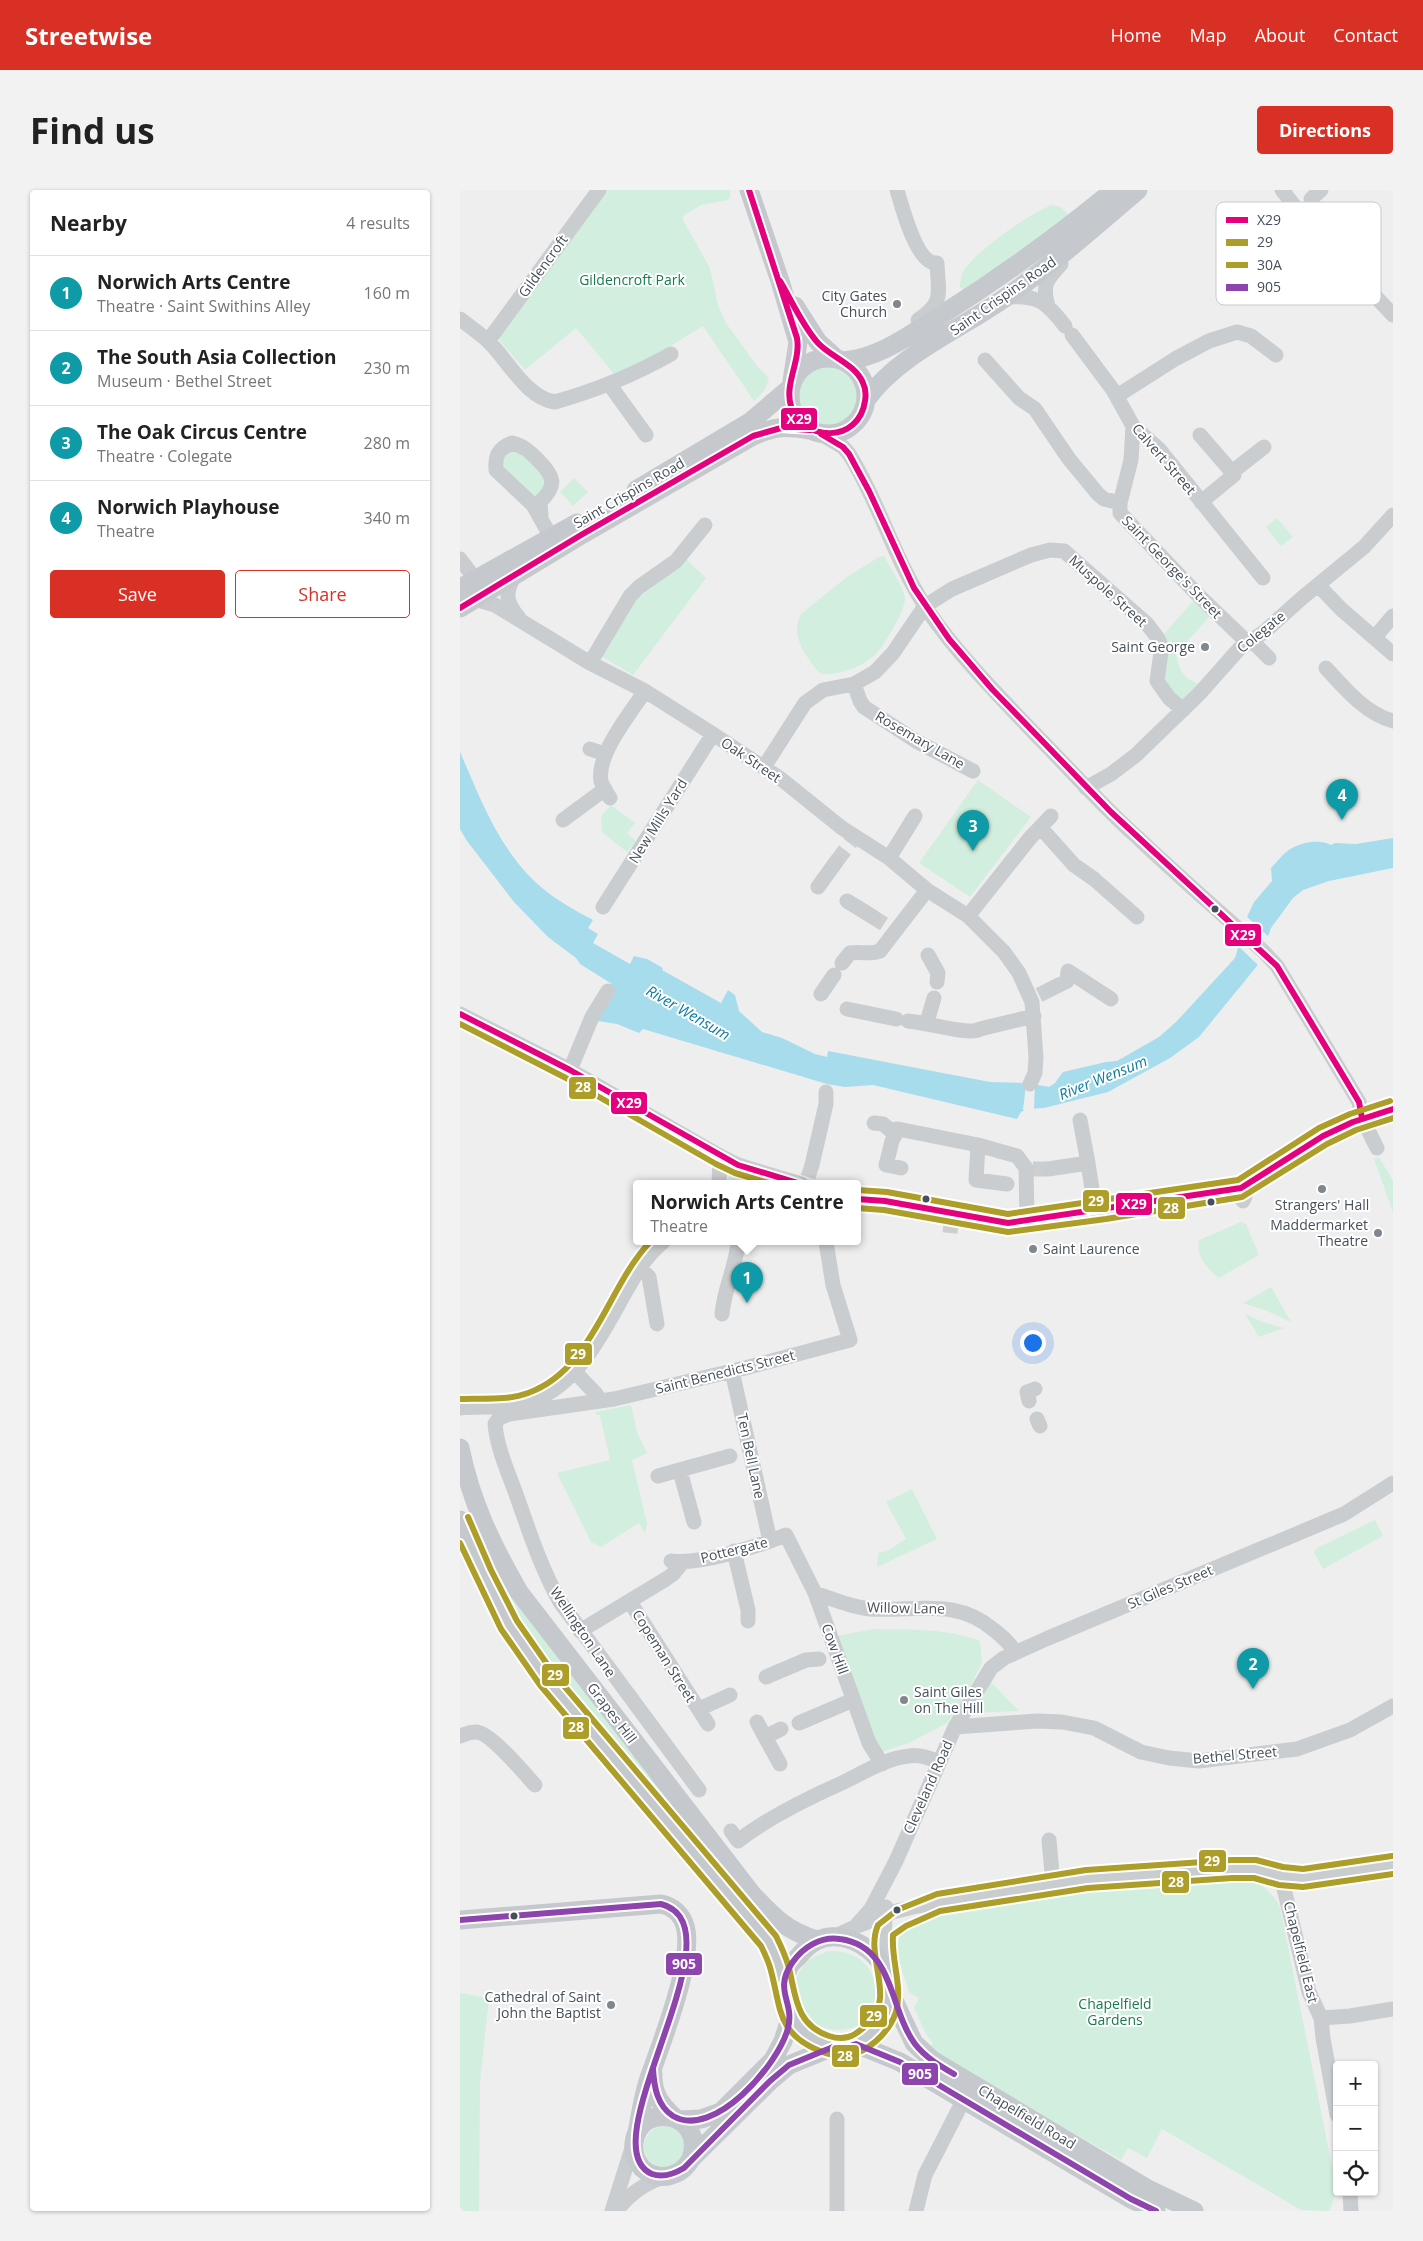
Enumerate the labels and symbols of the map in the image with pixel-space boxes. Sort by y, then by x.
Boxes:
legend [1216,202,1381,305]
text: X29 [1257,210,1281,229]
street label: Gildencroft [514,231,572,301]
text: 29 [1257,232,1273,251]
street label: Saint Crispins Road [946,252,1060,339]
text: 30A [1257,255,1282,274]
park label: Gildencroft Park [579,270,686,289]
text: 905 [1257,277,1281,296]
place label: City Gates Church [822,286,887,321]
marker: City Gates Church [891,298,903,310]
line badge: X29 [780,407,818,431]
text: X29 [786,409,812,428]
street label: Calvert Street [1128,419,1201,498]
street label: Saint Crispins Road [570,453,688,532]
street label: Saint George's Street [1118,511,1227,622]
street label: Muspole Street [1065,550,1151,631]
street label: Colegate [1233,606,1289,657]
place label: Saint George [1111,637,1195,656]
marker: Saint George [1199,641,1211,653]
street label: Rosemary Lane [872,706,969,773]
street label: Oak Street [717,732,785,787]
street label: New Mills Yard [624,775,691,867]
pin: 4 [1326,779,1358,820]
pin: 3 [957,810,989,851]
unlabelled marker [1210,904,1220,914]
line badge: X29 [1224,923,1262,947]
text: X29 [1230,925,1256,944]
water label: River Wensum [643,980,734,1044]
water label: River Wensum [1055,1050,1150,1104]
line badge: 28 [568,1076,597,1100]
text: 28 [575,1077,591,1096]
line badge: X29 [610,1091,648,1115]
text: X29 [616,1093,642,1112]
marker: Strangers' Hall [1316,1183,1328,1195]
line badge: 29 [1082,1189,1110,1213]
text: 29 [1088,1191,1104,1210]
line badge: X29 [1115,1192,1153,1216]
unlabelled marker [921,1194,931,1204]
text: X29 [1121,1194,1147,1213]
place label: Strangers' Hall [1275,1195,1369,1214]
line badge: 28 [1157,1196,1186,1220]
unlabelled marker [1206,1197,1216,1207]
text: 28 [1163,1198,1179,1217]
place label: Maddermarket Theatre [1270,1215,1368,1250]
marker: Maddermarket Theatre [1372,1227,1384,1239]
place label: Saint Laurence [1043,1239,1140,1258]
marker: Saint Laurence [1027,1243,1039,1255]
pin: 1 [731,1262,763,1303]
your location [1020,1330,1046,1356]
line badge: 29 [564,1342,593,1366]
text: 29 [570,1344,586,1363]
street label: Saint Benedicts Street [653,1345,796,1398]
street label: Ten Bell Lane [733,1411,770,1501]
street label: Pottergate [698,1532,770,1567]
street label: St Giles Street [1124,1560,1215,1613]
street label: Wellington Lane [546,1583,621,1681]
street label: Willow Lane [867,1597,945,1618]
street label: Copeman Street [628,1606,700,1706]
street label: Cow Hill [818,1621,853,1677]
pin: 2 [1237,1648,1269,1689]
line badge: 29 [541,1663,570,1687]
text: 29 [547,1665,563,1684]
street label: Grapes Hill [583,1678,641,1747]
place label: Saint Giles on The Hill [914,1682,983,1717]
marker: Saint Giles on The Hill [898,1694,910,1706]
line badge: 28 [562,1716,590,1740]
text: 28 [568,1717,584,1736]
street label: Cleveland Road [898,1737,957,1837]
street label: Bethel Street [1192,1741,1278,1768]
line badge: 29 [1198,1849,1227,1873]
text: 29 [1204,1851,1220,1870]
line badge: 28 [1161,1870,1190,1894]
text: 28 [1168,1872,1184,1891]
street label: Chapelfield East [1280,1899,1323,2005]
unlabelled marker [892,1905,902,1915]
unlabelled marker [509,1911,519,1921]
line badge: 905 [665,1952,703,1976]
text: 905 [672,1954,696,1973]
place label: Cathedral of Saint John the Baptist [484,1987,601,2022]
park label: Chapelfield Gardens [1078,1994,1152,2029]
marker: Cathedral of Saint John the Baptist [605,1999,617,2011]
line badge: 29 [859,2004,888,2028]
text: 29 [866,2006,882,2025]
line badge: 28 [831,2044,860,2068]
text: 28 [837,2046,853,2065]
line badge: 905 [901,2062,939,2086]
text: 905 [908,2064,932,2083]
street label: Chapelfield Road [975,2080,1079,2153]

